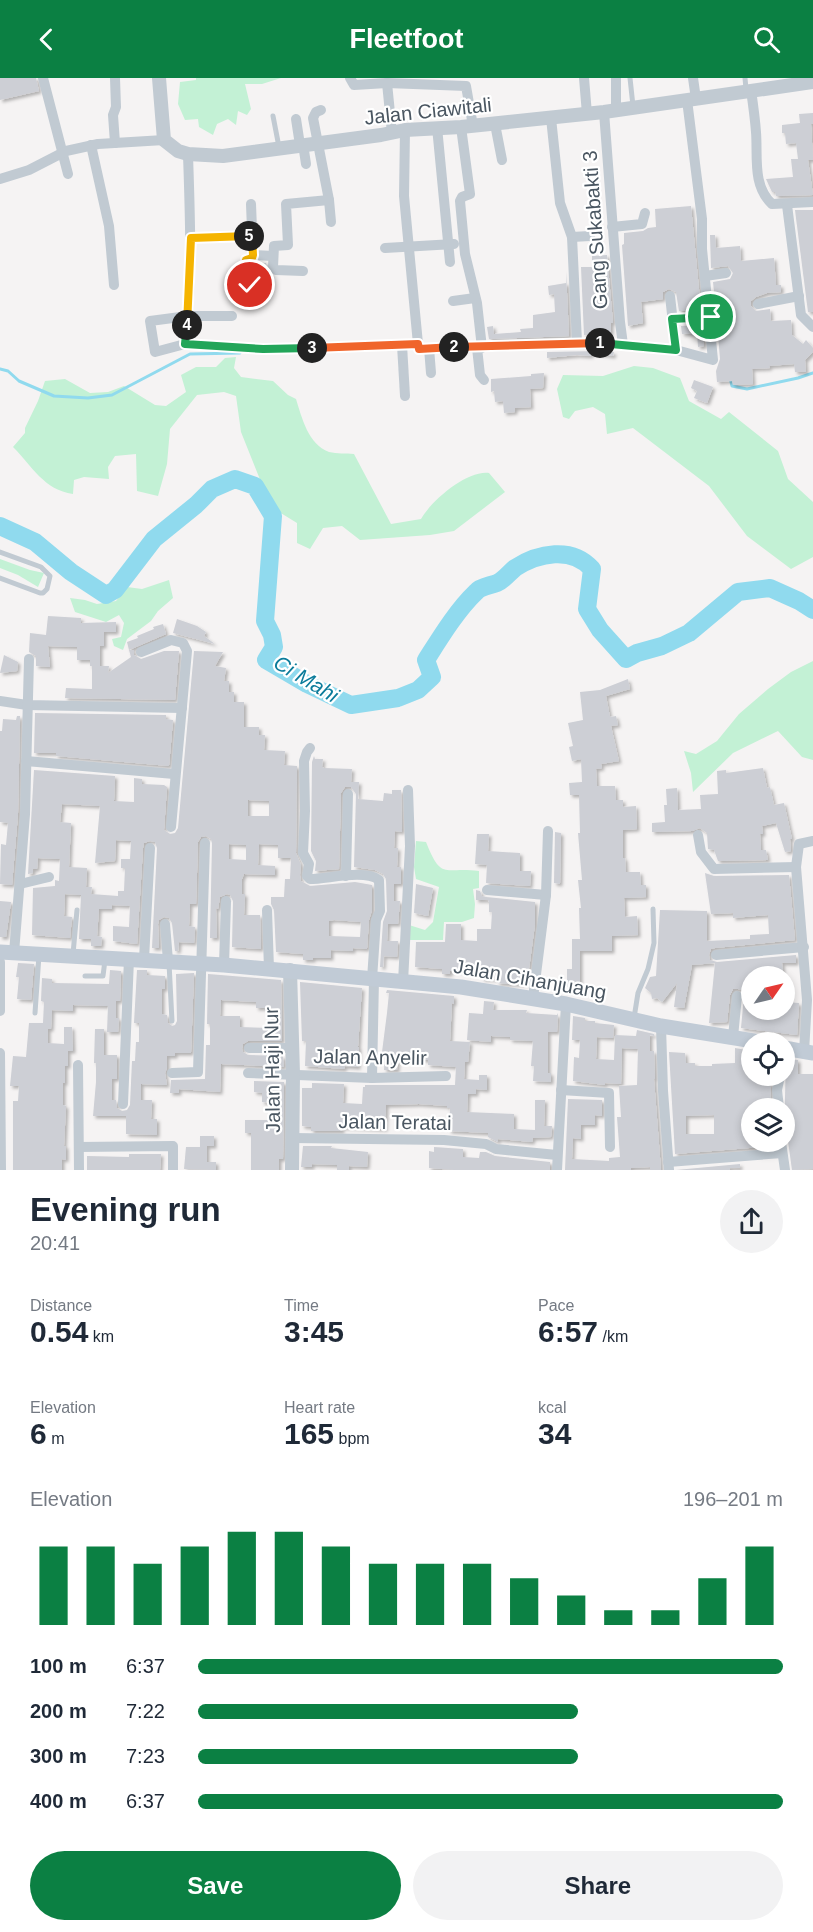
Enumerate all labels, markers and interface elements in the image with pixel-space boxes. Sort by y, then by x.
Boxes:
icon: back [30,23,63,56]
icon: search [750,23,783,56]
text: Fleetfoot [350,24,464,54]
street label: Jalan Ciawitali [363,93,493,129]
street label: Gang Sukabakti 3 [578,150,612,310]
pin: 5 [234,221,264,251]
text: 5 [245,227,253,244]
pin [224,259,275,310]
icon: check [233,268,266,301]
pin [685,291,736,342]
icon: arrive [694,300,727,333]
pin: 4 [172,310,202,340]
text: 4 [183,316,191,333]
pin: 1 [585,328,615,358]
pin: 2 [439,332,469,362]
pin: 3 [297,333,327,363]
text: 1 [596,334,604,351]
text: 2 [450,338,458,355]
text: 3 [308,339,316,356]
water label: Ci Mahi [270,650,344,707]
street label: Jalan Cihanjuang [452,955,608,1003]
north arrow [741,966,795,1020]
map controls [741,966,795,1152]
street label: Jalan Haji Nur [260,1007,284,1133]
button: locate [741,1032,795,1086]
street label: Jalan Anyelir [313,1045,427,1069]
button: layers [741,1098,795,1152]
street label: Jalan Teratai [338,1110,452,1134]
button: share [720,1190,783,1253]
text: Evening run [30,1191,221,1228]
text: 20:41 [30,1232,80,1254]
text: Distance [30,1297,92,1314]
text: Time [284,1297,319,1314]
text: Pace [538,1297,574,1314]
text: 0.54 [30,1315,88,1348]
text: 3:45 [284,1315,344,1348]
text: 6:57 [538,1315,598,1348]
text: km [88,1328,114,1345]
text: /km [598,1328,628,1345]
text: Elevation [30,1399,96,1416]
text: Heart rate [284,1399,355,1416]
text: kcal [538,1399,566,1416]
text: 6 [30,1417,47,1450]
text: 165 [284,1417,334,1450]
text: 34 [538,1417,571,1450]
text: m [47,1430,64,1447]
text: bpm [334,1430,370,1447]
text: Elevation [30,1488,112,1510]
text: 196–201 m [683,1488,783,1510]
text: 100 m [30,1655,87,1677]
text: 6:37 [126,1655,165,1677]
text: 200 m [30,1700,87,1722]
text: 7:22 [126,1700,165,1722]
text: 300 m [30,1745,87,1767]
text: 7:23 [126,1745,165,1767]
text: 400 m [30,1790,87,1812]
text: 6:37 [126,1790,165,1812]
button: Save [30,1851,401,1920]
button: Share [413,1851,783,1920]

